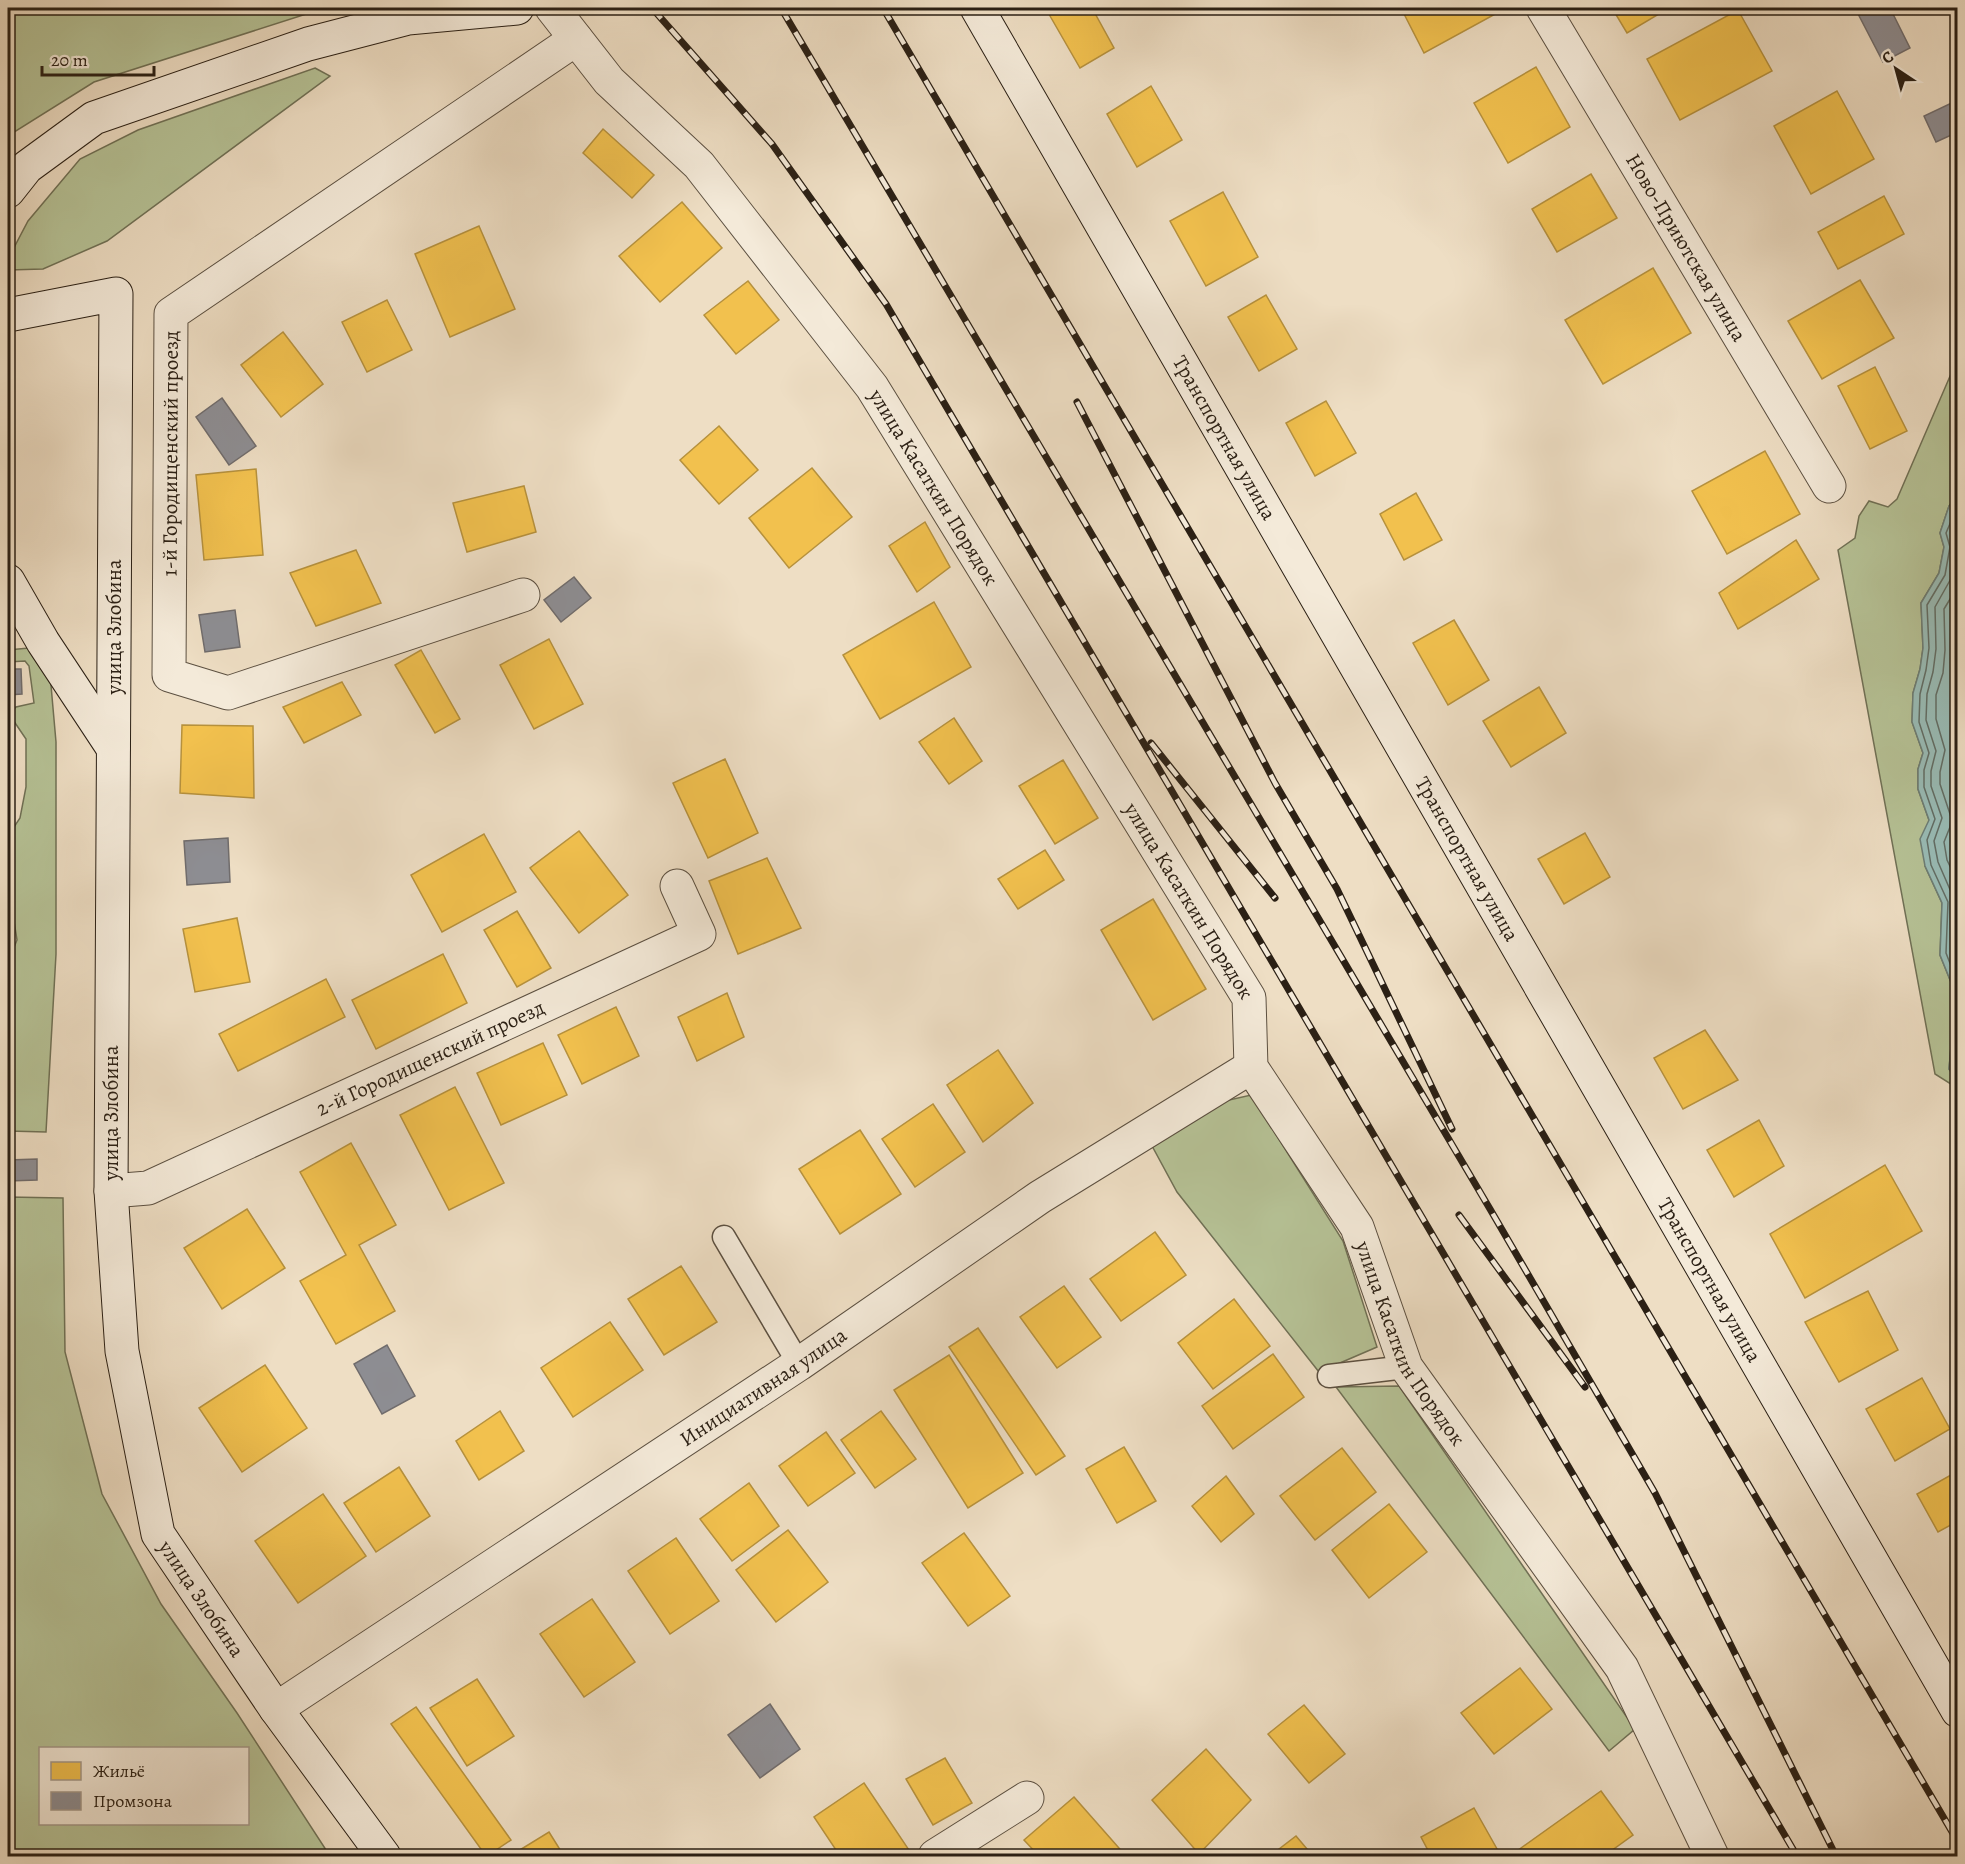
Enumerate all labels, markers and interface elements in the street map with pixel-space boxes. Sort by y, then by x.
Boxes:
scale bar [42,39,154,77]
north arrow [1866,39,1926,99]
text: С [1877,46,1898,69]
text: 20 m [51,48,88,72]
street label: Ново-Приютская улица [1619,148,1753,347]
street label: 1-й Городищенский проезд [156,331,185,577]
street label: Транспортная улица [1166,350,1283,526]
street label: улица Касаткин Порядок [862,383,1005,591]
street label: улица Злобина [100,559,128,696]
street label: Транспортная улица [1409,771,1526,947]
street label: улица Касаткин Порядок [1117,796,1260,1004]
street label: 2-й Городищенский проезд [312,993,549,1123]
street label: улица Злобина [97,1045,125,1182]
street label: Транспортная улица [1651,1193,1768,1368]
street label: улица Касаткин Порядок [1349,1236,1472,1451]
street label: Инициативная улица [674,1321,853,1453]
street label: улица Злобина [152,1534,251,1663]
legend [39,1747,249,1825]
text: Жильё [93,1759,145,1783]
text: Промзона [93,1789,173,1813]

